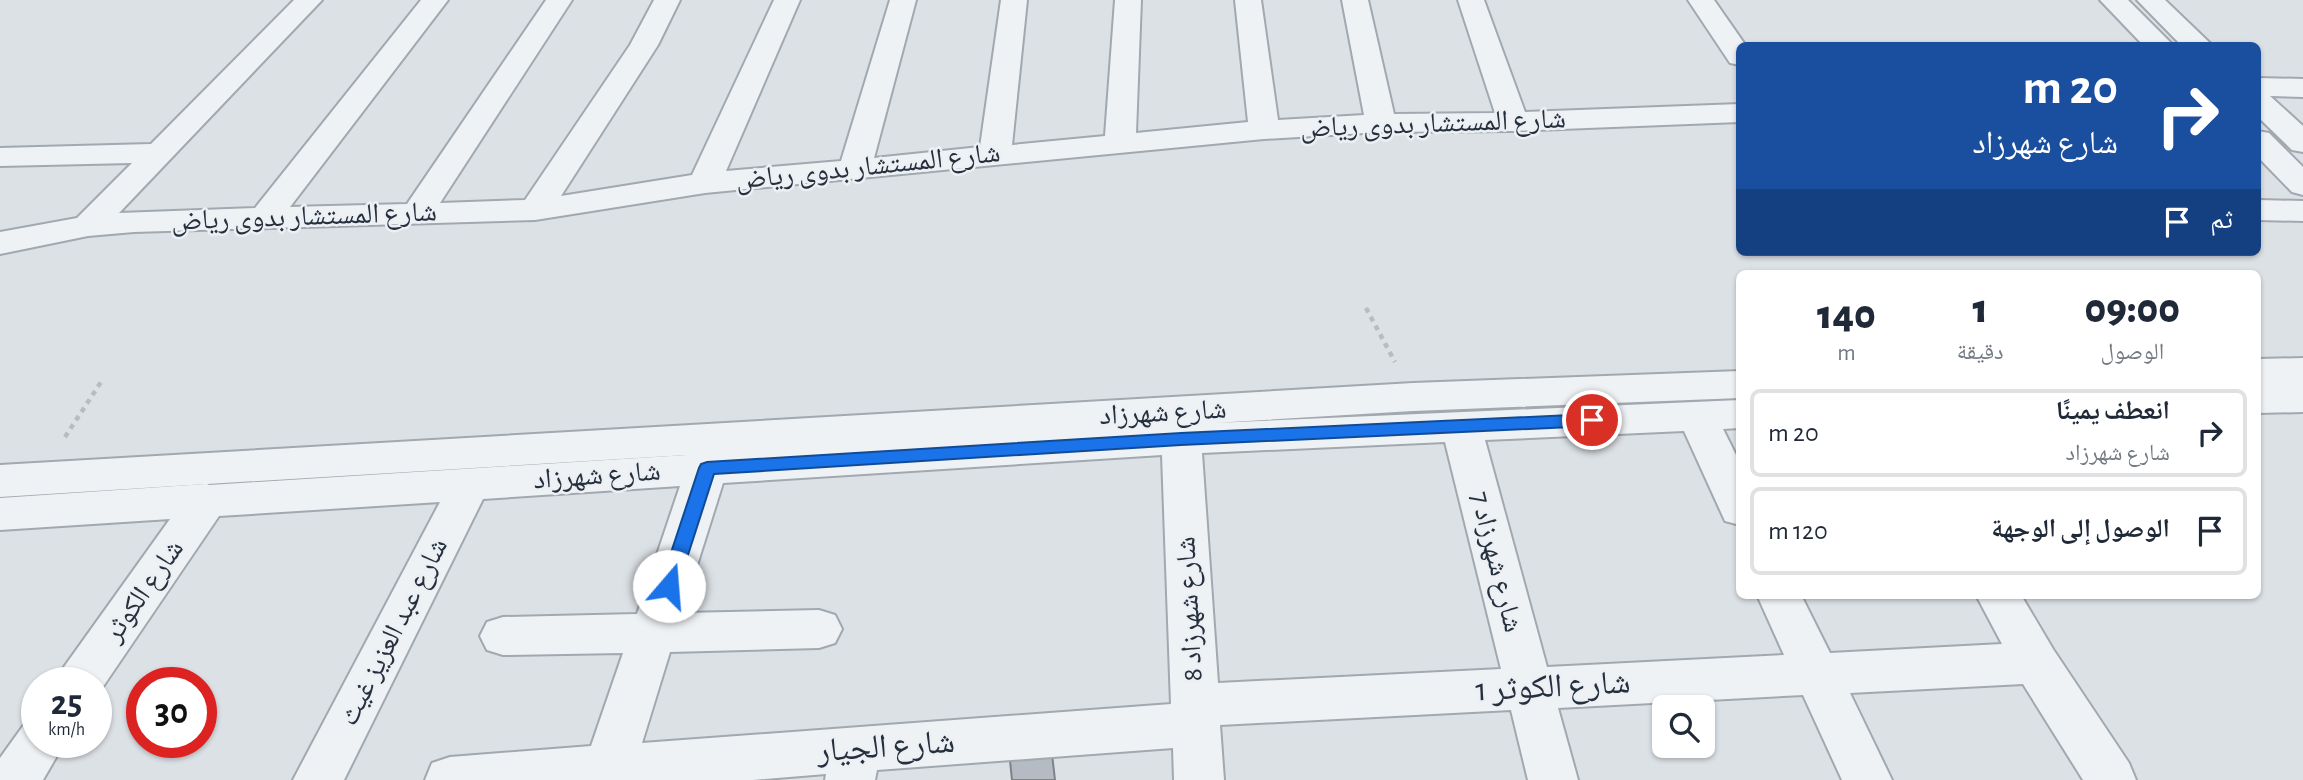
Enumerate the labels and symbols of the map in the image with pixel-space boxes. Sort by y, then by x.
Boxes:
street label: شارع المستشار بدوى رياض [1300,105,1566,145]
street label: شارع المستشار بدوى رياض [734,139,1002,197]
street label: شارع المستشار بدوى رياض [171,198,437,238]
pin [1562,390,1622,450]
street label: شارع شهرزاد [1099,396,1227,432]
street label: شارع شهرزاد [533,458,662,496]
street label: شارع شهرزاد 7 [1463,489,1527,636]
street label: شارع عبد العزيز غيث [335,534,455,731]
street label: شارع الكوثر [98,535,191,649]
street label: شارع شهرزاد 8 [1172,536,1210,682]
position arrow [632,549,706,623]
street label: شارع الكوثر 1 [1475,666,1631,710]
speed limit sign: 30 [126,667,217,758]
street label: شارع الجيار [815,726,956,770]

